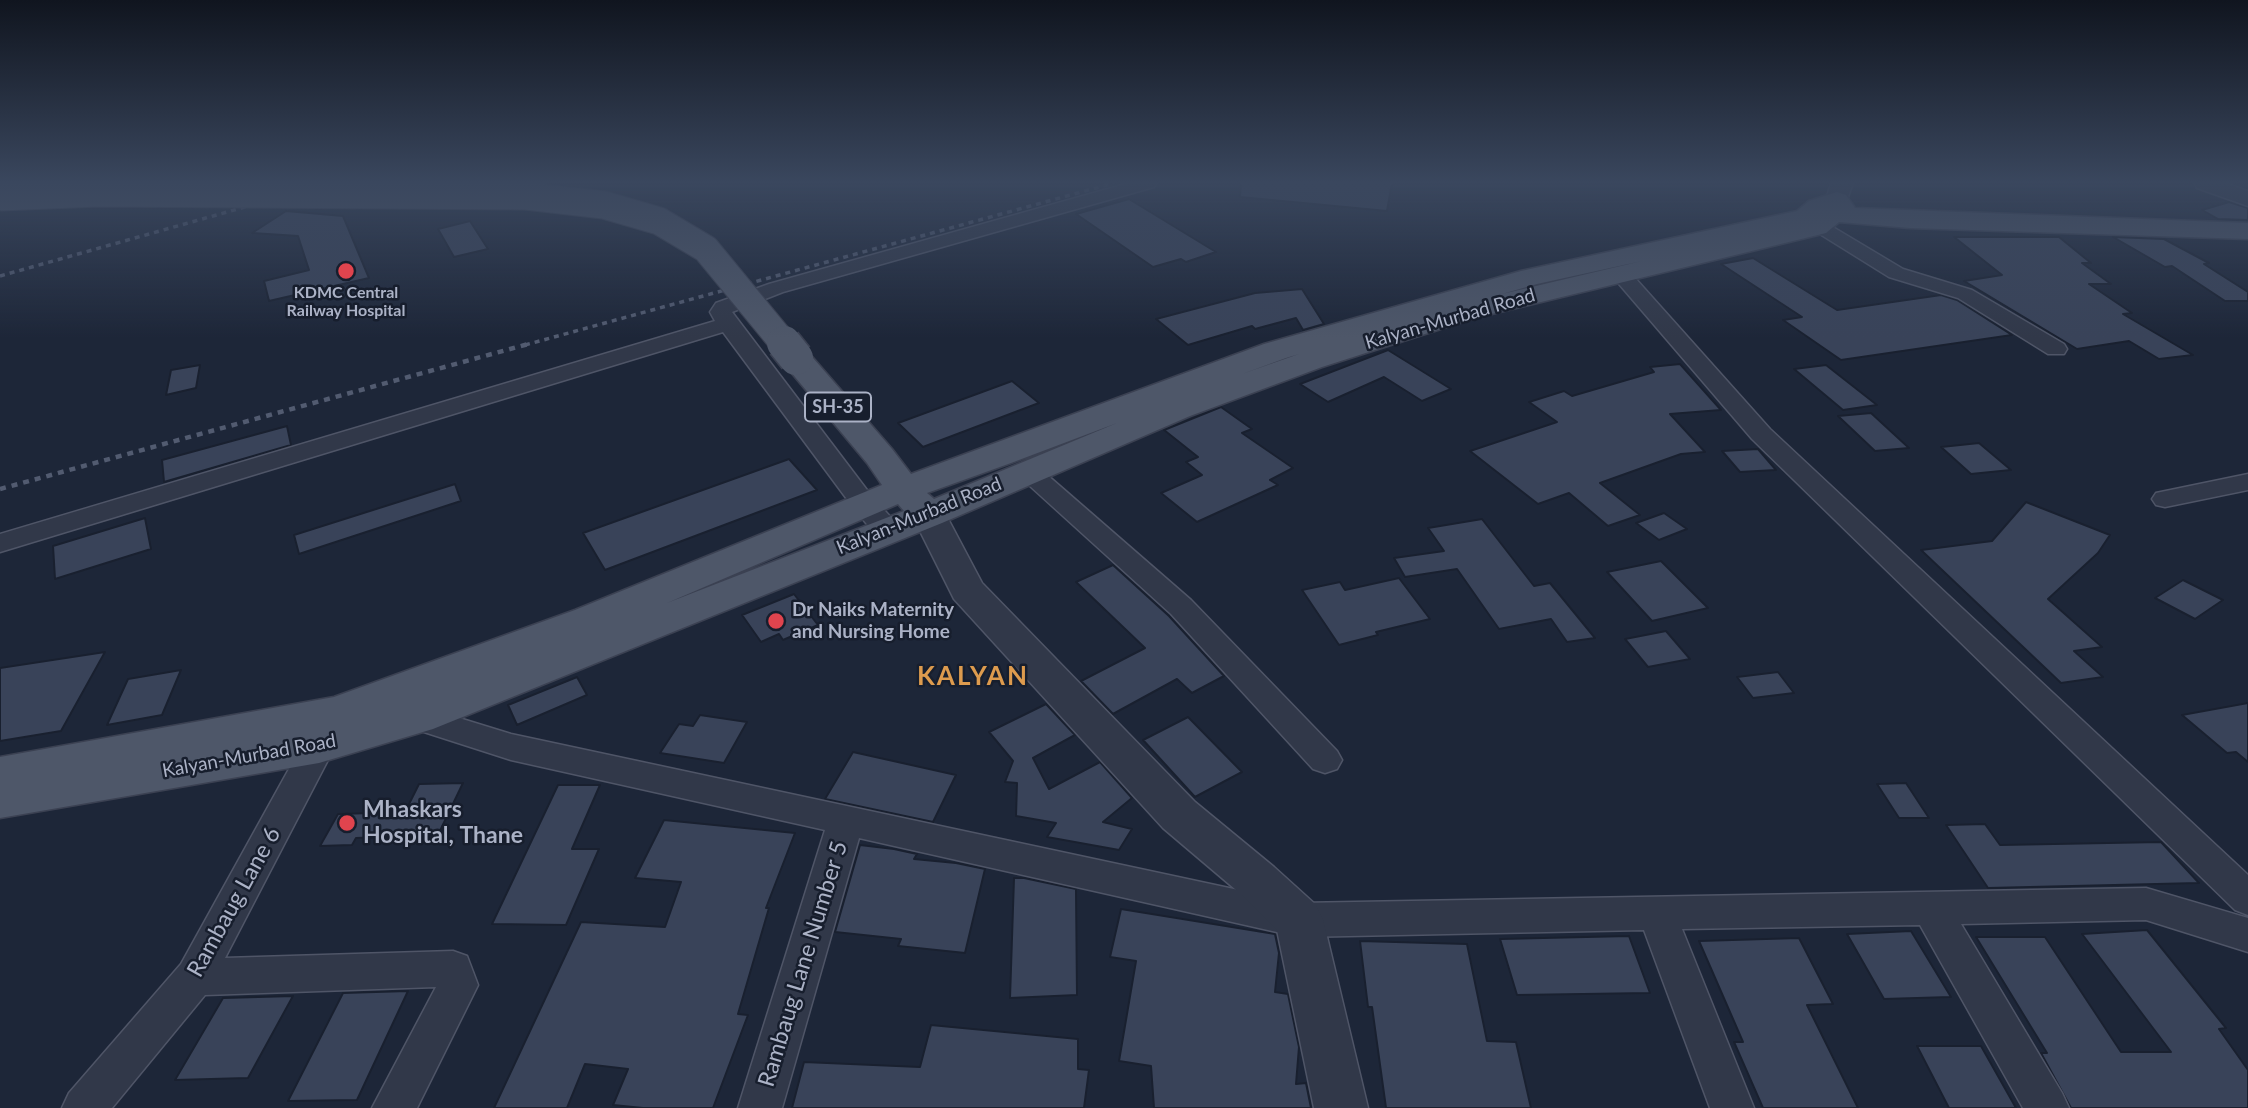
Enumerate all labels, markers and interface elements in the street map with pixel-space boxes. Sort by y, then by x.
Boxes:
marker: KDMC Central Railway Hospital [336,261,356,281]
place label: KDMC Central Railway Hospital [287,283,405,321]
street label: Kalyan-Murbad Road [1362,284,1538,354]
road number: SH-35 [805,393,871,422]
street label: Kalyan-Murbad Road [833,472,1005,560]
place label: Dr Naiks Maternity and Nursing Home [792,599,954,643]
marker: Dr Naiks Maternity and Nursing Home [766,611,786,631]
district label: KALYAN [918,661,1028,693]
street label: Kalyan-Murbad Road [160,730,338,782]
place label: Mhaskars Hospital, Thane [363,796,523,850]
marker: Mhaskars Hospital, Thane [337,813,357,833]
street label: Rambaug Lane 6 [181,822,287,982]
street label: Rambaug Lane Number 5 [752,838,854,1090]

